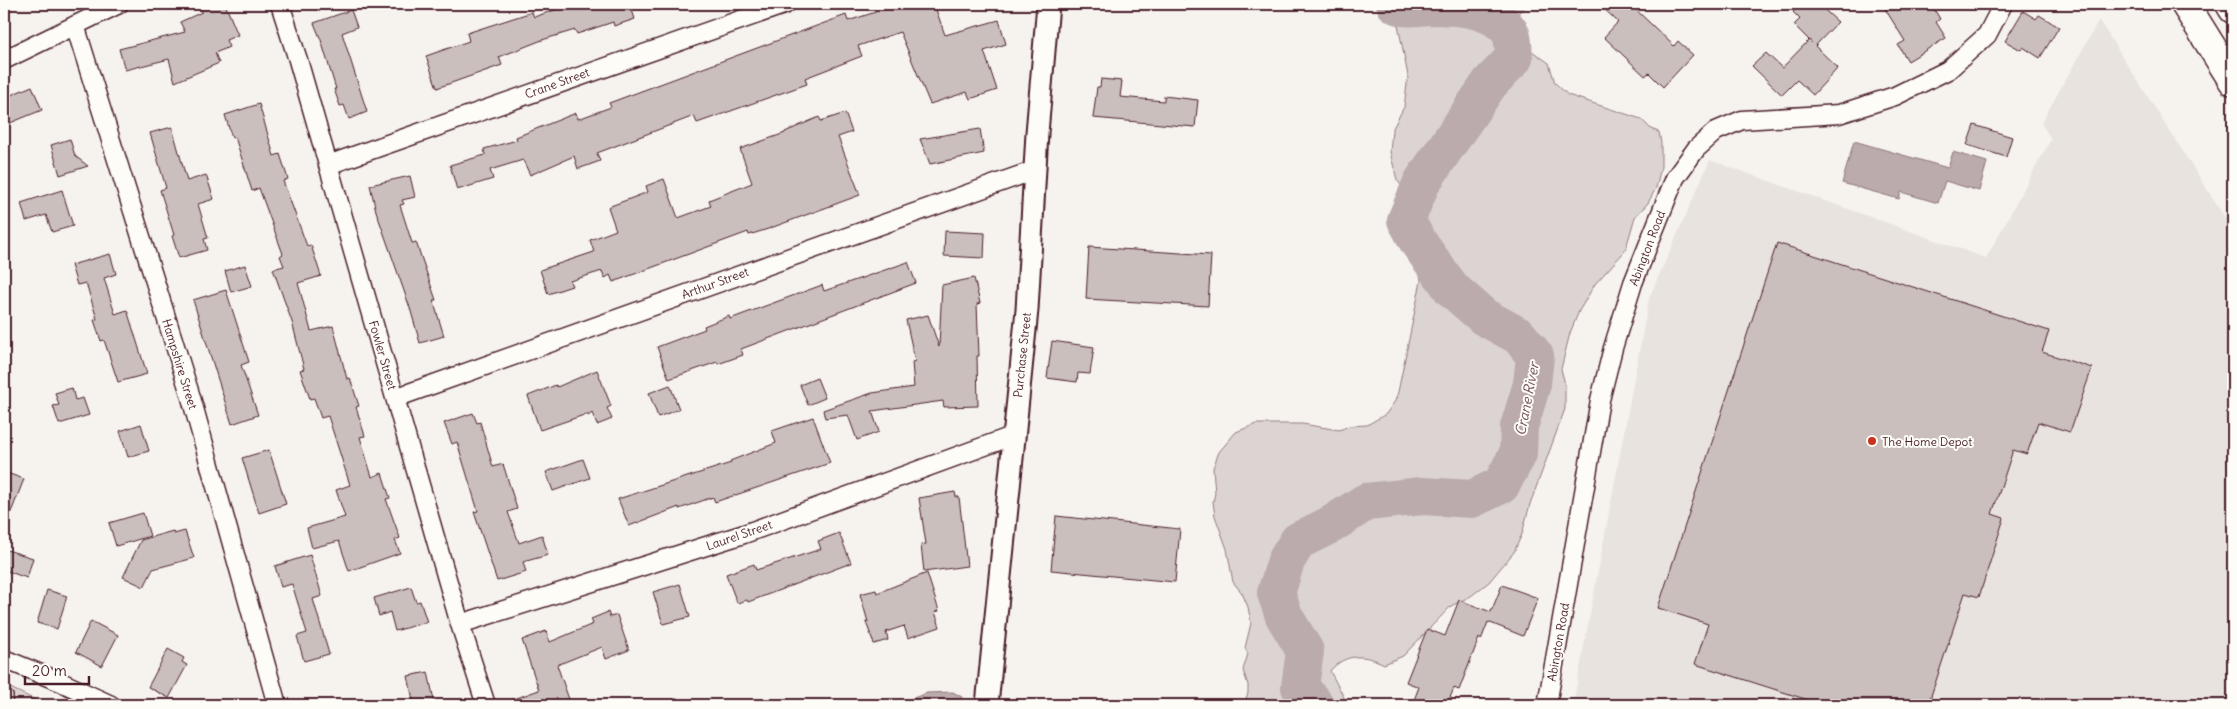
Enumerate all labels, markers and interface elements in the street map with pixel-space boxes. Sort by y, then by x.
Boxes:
street label: Crane Street [523,64,591,102]
street label: Abington Road [1626,208,1668,288]
street label: Arthur Street [679,264,751,302]
street label: Purchase Street [1010,312,1034,398]
street label: Hampshire Street [159,317,201,411]
street label: Fowler Street [366,319,400,391]
water label: Crane River [1511,359,1543,437]
place label: The Home Depot [1882,434,1972,449]
marker: The Home Depot [1866,435,1878,447]
street label: Laurel Street [704,517,774,553]
street label: Abington Road [1544,602,1572,682]
scale bar [25,654,89,686]
text: 20 m [32,661,67,680]

